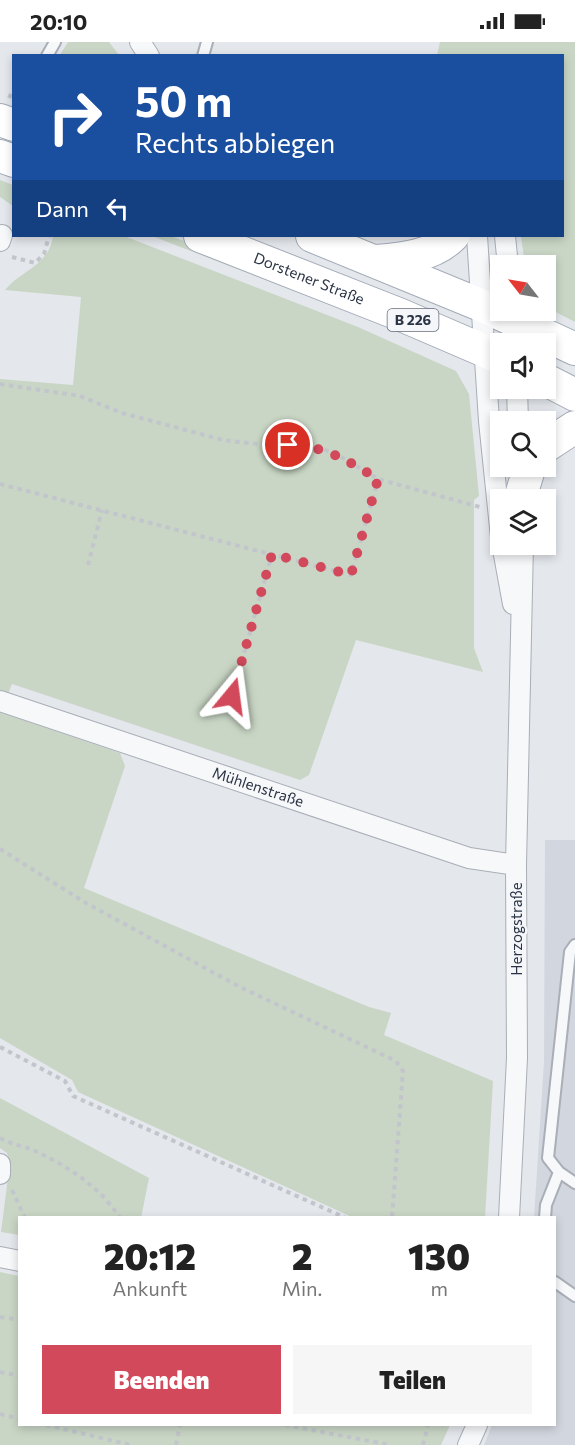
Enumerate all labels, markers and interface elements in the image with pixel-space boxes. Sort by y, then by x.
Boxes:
text: 20:10 [30,8,87,35]
text: 50 m [135,74,232,126]
icon: right [36,78,114,156]
text: Rechts abbiegen [135,126,335,159]
icon: left [101,192,134,225]
text: Dann [36,195,89,222]
street label: Dorstener Straße [251,248,367,308]
north arrow [490,255,556,321]
map controls [490,255,556,555]
road number: B 226 [388,309,438,331]
button: sound [490,333,556,399]
button: search [490,411,556,477]
pin [262,419,313,470]
icon: arrive [271,428,304,461]
button: layers [490,489,556,555]
position arrow [200,664,264,728]
street label: Mühlenstraße [210,763,306,810]
street label: Herzogstraße [507,882,525,976]
text: 20:12 [104,1233,196,1277]
text: 2 [292,1233,312,1277]
text: 130 [408,1233,470,1277]
text: Ankunft [112,1276,187,1300]
text: Min. [282,1276,322,1300]
text: m [430,1276,448,1300]
button: Beenden [42,1345,281,1414]
button: Teilen [293,1345,532,1414]

